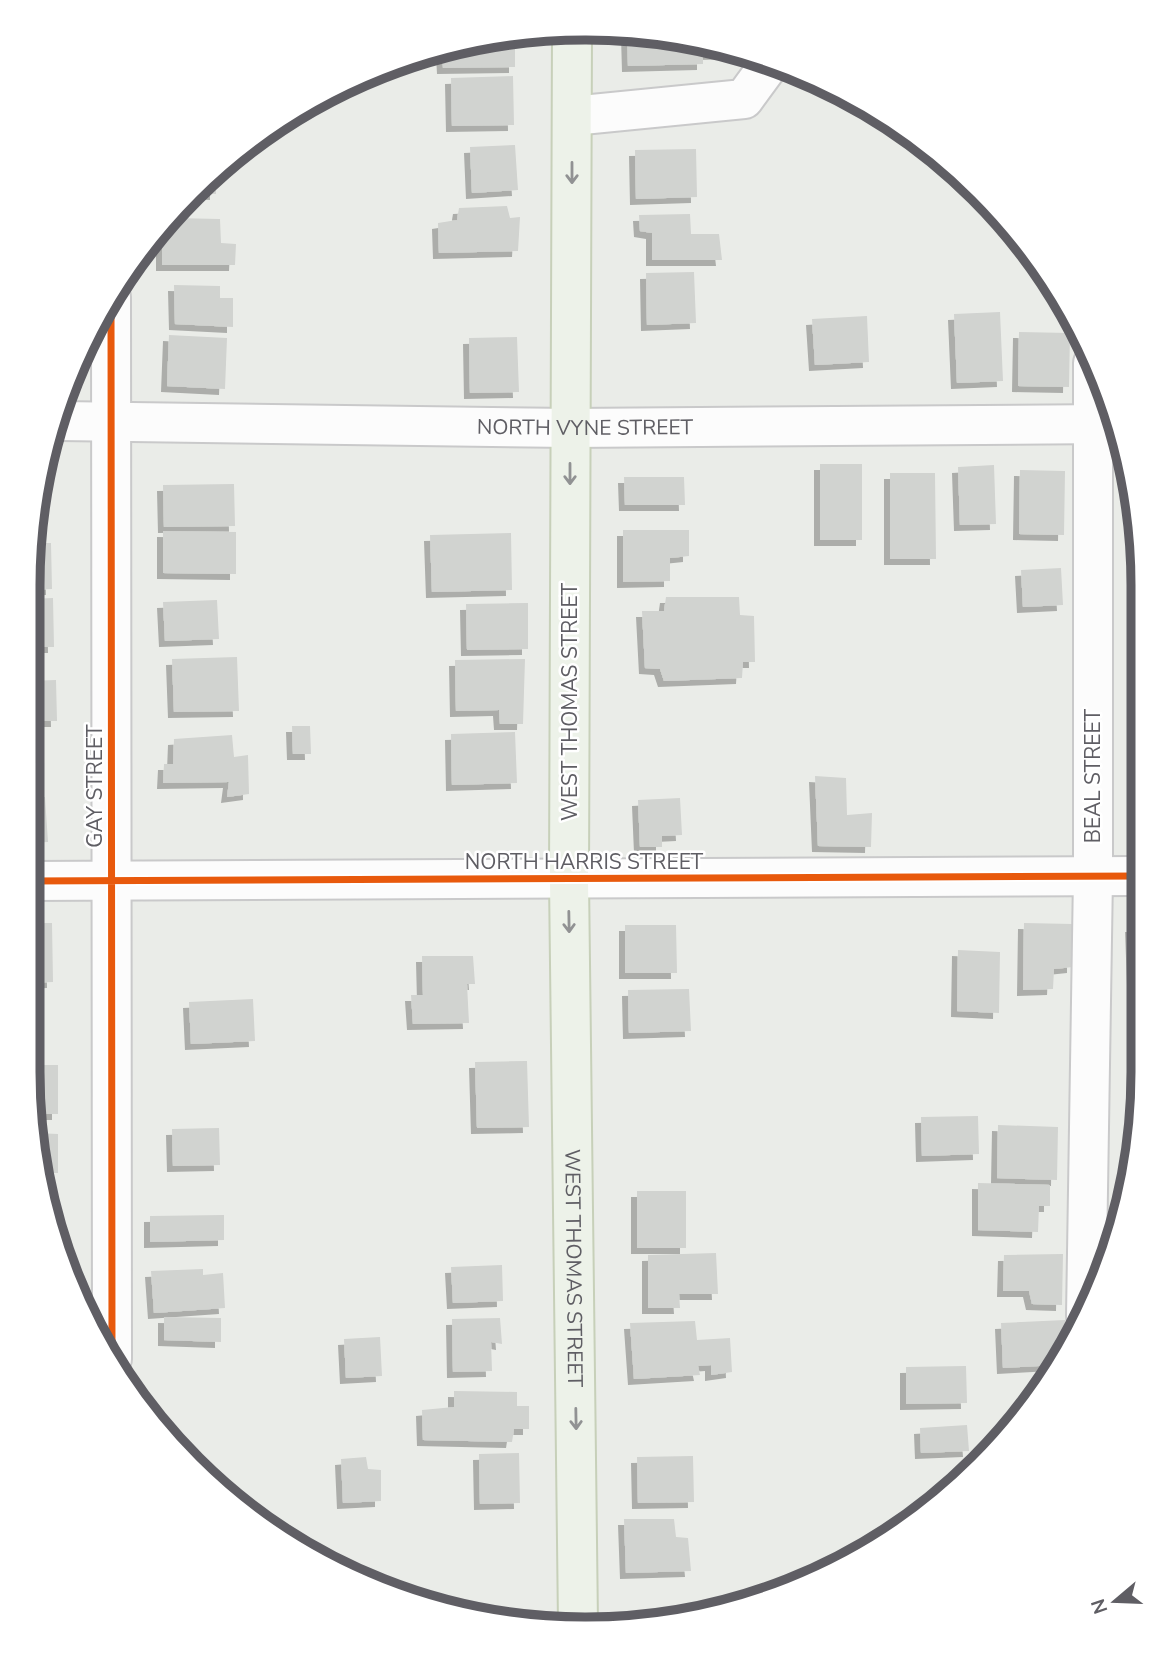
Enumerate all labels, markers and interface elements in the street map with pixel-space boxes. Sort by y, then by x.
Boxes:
one-way arrow [565,161,579,184]
street label: NORTH VYNE STREET [477,413,694,442]
one-way arrow [564,462,577,485]
street label: WEST THOMAS STREET [556,583,584,821]
street label: BEAL STREET [1079,708,1107,843]
street label: GAY STREET [81,724,109,848]
street label: NORTH HARRIS STREET [465,848,704,876]
one-way arrow [563,910,576,933]
street label: WEST THOMAS STREET [558,1149,589,1388]
one-way arrow [569,1407,582,1430]
north arrow [1080,1566,1150,1636]
text: N [1085,1595,1114,1617]

